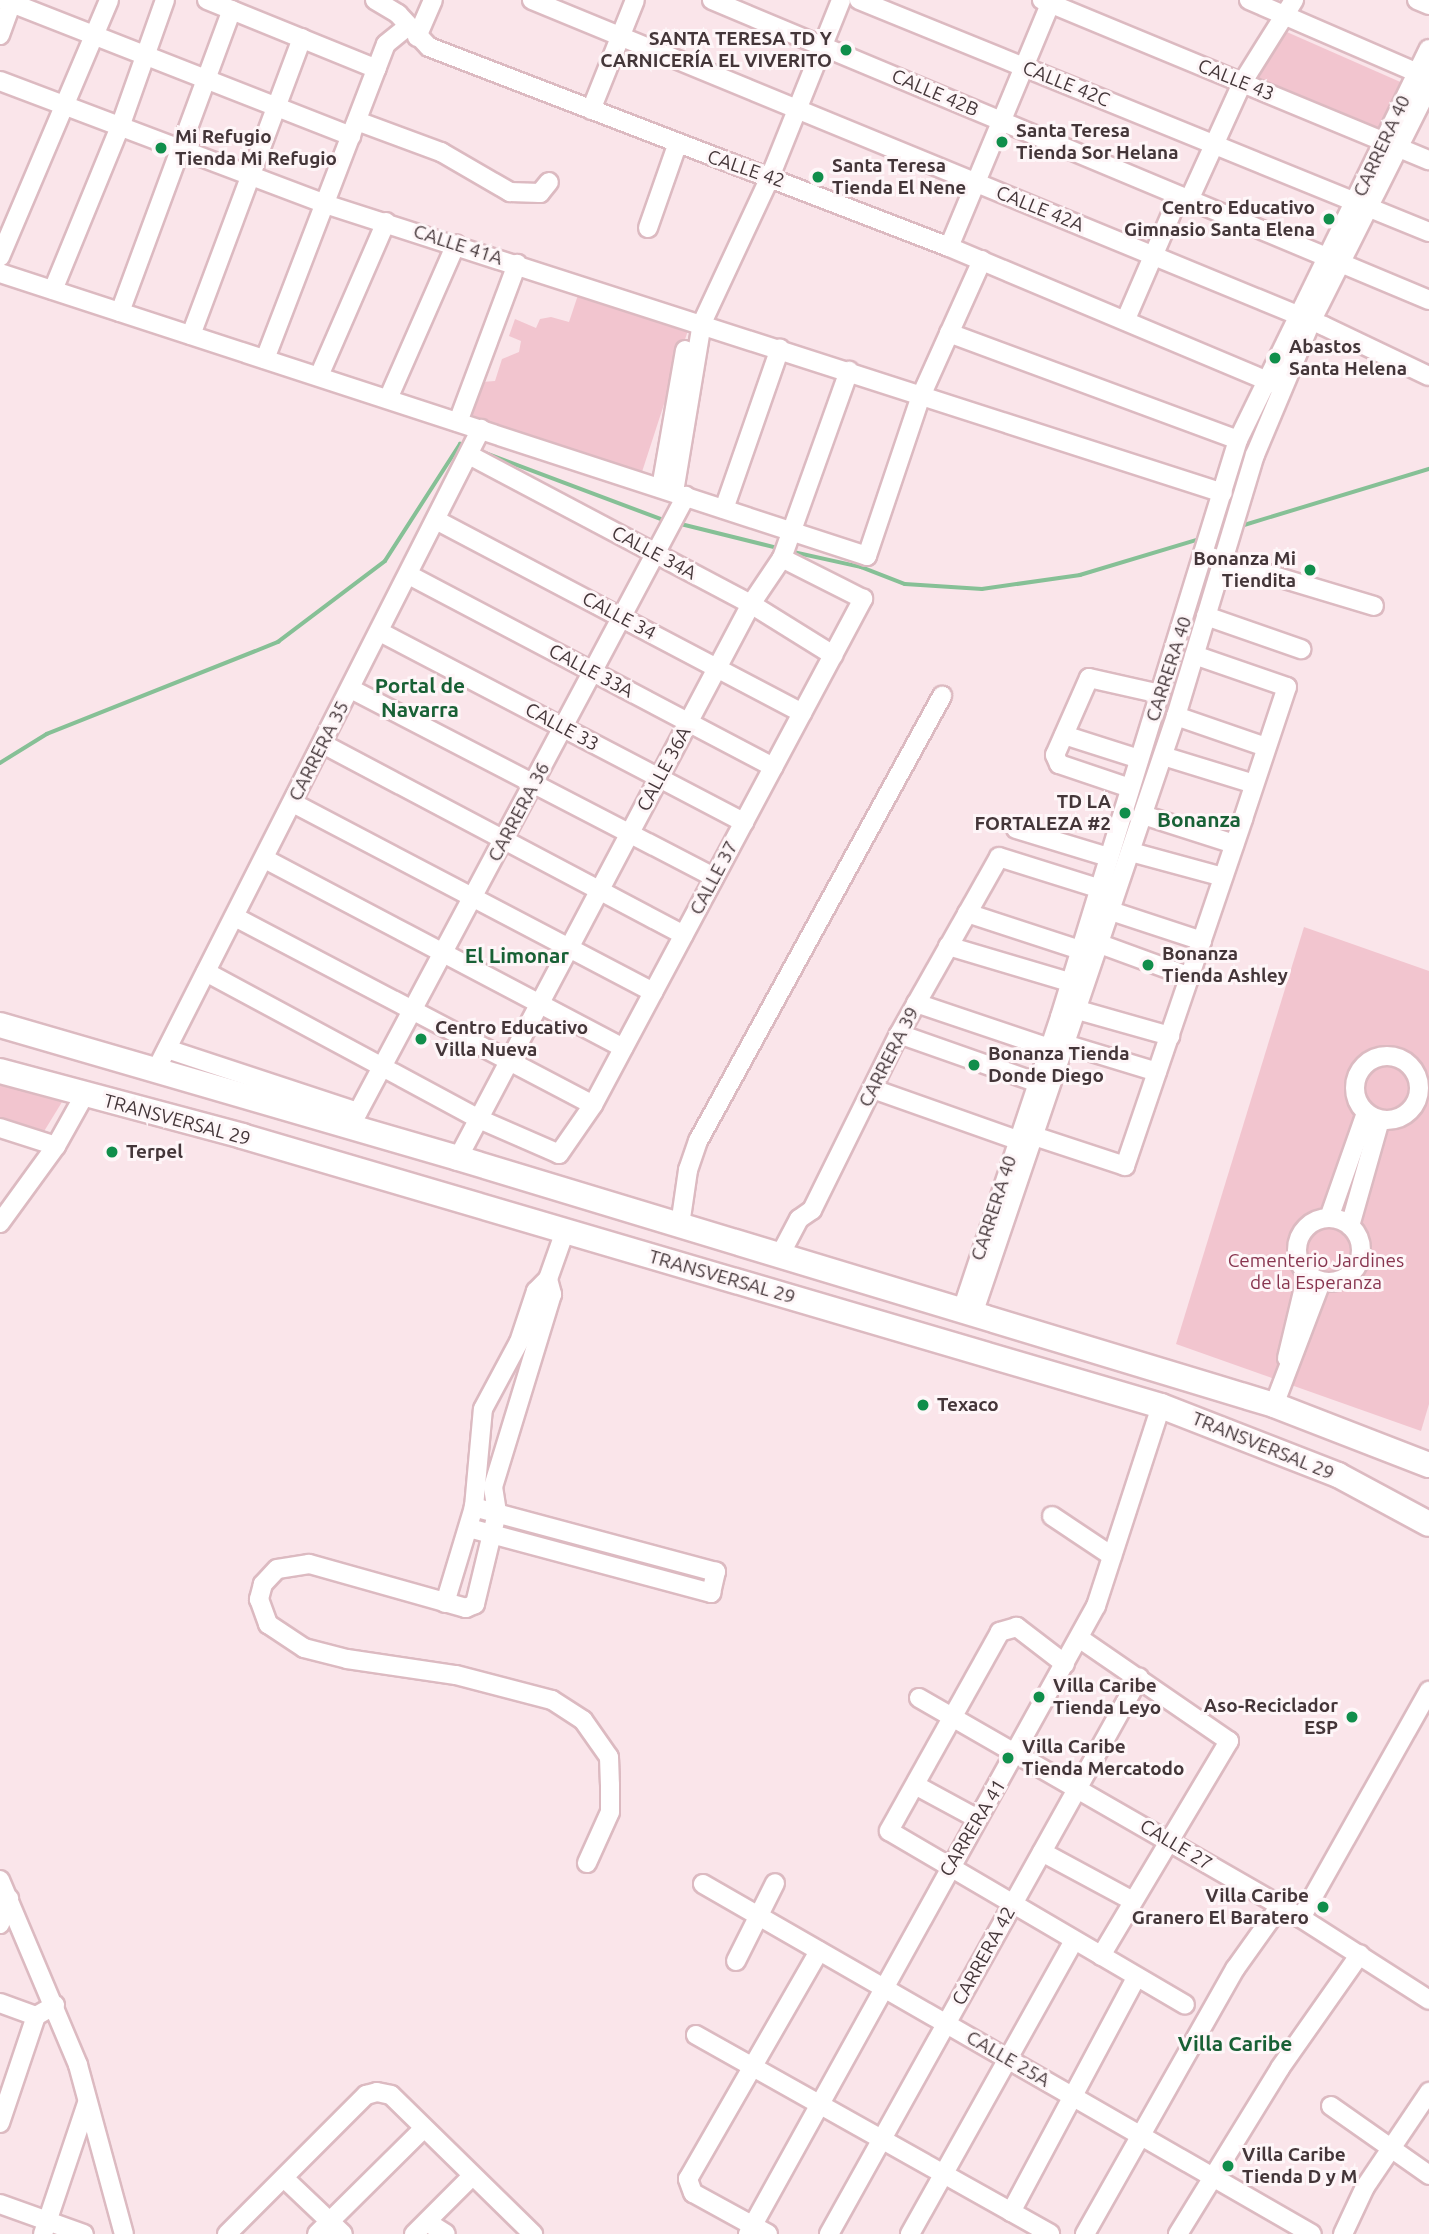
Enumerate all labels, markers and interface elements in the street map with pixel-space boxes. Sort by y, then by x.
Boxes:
place label: SANTA TERESA TD Y CARNICERÍA EL VIVERITO [600,28,832,72]
marker: SANTA TERESA TD Y CARNICERÍA EL VIVERITO [838,42,854,58]
street label: CALLE 43 [1195,54,1277,106]
street label: CALLE 42C [1019,56,1113,112]
street label: CALLE 42B [888,64,982,122]
street label: CARRERA 40 [1349,92,1415,200]
place label: Santa Teresa Tienda Sor Helana [1016,120,1178,164]
place label: Mi Refugio Tienda Mi Refugio [175,126,337,170]
marker: Santa Teresa Tienda Sor Helana [994,134,1010,150]
marker: Mi Refugio Tienda Mi Refugio [153,140,169,156]
street label: CALLE 42 [704,145,788,193]
place label: Santa Teresa Tienda El Nene [832,155,966,199]
marker: Santa Teresa Tienda El Nene [810,169,826,185]
street label: CALLE 42A [993,181,1087,237]
place label: Centro Educativo Gimnasio Santa Elena [1124,197,1315,241]
marker: Centro Educativo Gimnasio Santa Elena [1321,211,1337,227]
street label: CALLE 41A [410,220,506,270]
place label: Abastos Santa Helena [1289,336,1407,380]
marker: Abastos Santa Helena [1267,350,1283,366]
street label: CALLE 34A [608,521,700,585]
place label: Bonanza Mi Tiendita [1193,548,1296,592]
marker: Bonanza Mi Tiendita [1302,562,1318,578]
street label: CALLE 34 [578,587,660,645]
street label: CARRERA 40 [1141,613,1197,725]
street label: CALLE 33A [545,639,637,703]
district label: Portal de Navarra [375,672,465,722]
street label: CARRERA 35 [284,697,354,805]
street label: CALLE 33 [521,698,603,756]
street label: CALLE 36A [632,723,696,815]
street label: CARRERA 36 [483,758,555,866]
place label: TD LA FORTALEZA #2 [974,791,1111,835]
marker: TD LA FORTALEZA #2 [1117,805,1133,821]
district label: Bonanza [1157,806,1241,832]
street label: CALLE 37 [685,837,743,919]
district label: El Limonar [465,942,569,968]
place label: Bonanza Tienda Ashley [1162,943,1288,987]
marker: Bonanza Tienda Ashley [1140,957,1156,973]
street label: CARRERA 39 [854,1003,924,1111]
place label: Centro Educativo Villa Nueva [435,1017,588,1061]
marker: Centro Educativo Villa Nueva [413,1031,429,1047]
place label: Bonanza Tienda Donde Diego [988,1043,1129,1087]
marker: Bonanza Tienda Donde Diego [966,1057,982,1073]
street label: TRANSVERSAL 29 [101,1089,253,1151]
place label: Terpel [126,1141,183,1163]
marker: Terpel [104,1144,120,1160]
street label: CARRERA 40 [966,1152,1022,1264]
street label: TRANSVERSAL 29 [646,1245,798,1309]
park label: Cementerio Jardines de la Esperanza [1228,1250,1404,1294]
place label: Texaco [937,1394,999,1416]
marker: Texaco [915,1397,931,1413]
street label: TRANSVERSAL 29 [1189,1407,1337,1485]
place label: Villa Caribe Tienda Leyo [1053,1675,1161,1719]
marker: Villa Caribe Tienda Leyo [1031,1689,1047,1705]
place label: Aso-Reciclador ESP [1204,1695,1338,1739]
marker: Aso-Reciclador ESP [1344,1709,1360,1725]
place label: Villa Caribe Tienda Mercatodo [1022,1736,1184,1780]
marker: Villa Caribe Tienda Mercatodo [1000,1750,1016,1766]
street label: CARRERA 41 [935,1775,1011,1881]
street label: CALLE 27 [1136,1815,1216,1875]
place label: Villa Caribe Granero El Baratero [1132,1885,1309,1929]
marker: Villa Caribe Granero El Baratero [1315,1899,1331,1915]
street label: CARRERA 42 [948,1903,1020,2009]
street label: CALLE 25A [962,2026,1054,2092]
district label: Villa Caribe [1178,2030,1292,2056]
place label: Villa Caribe Tienda D y M [1242,2144,1357,2188]
marker: Villa Caribe Tienda D y M [1220,2158,1236,2174]

